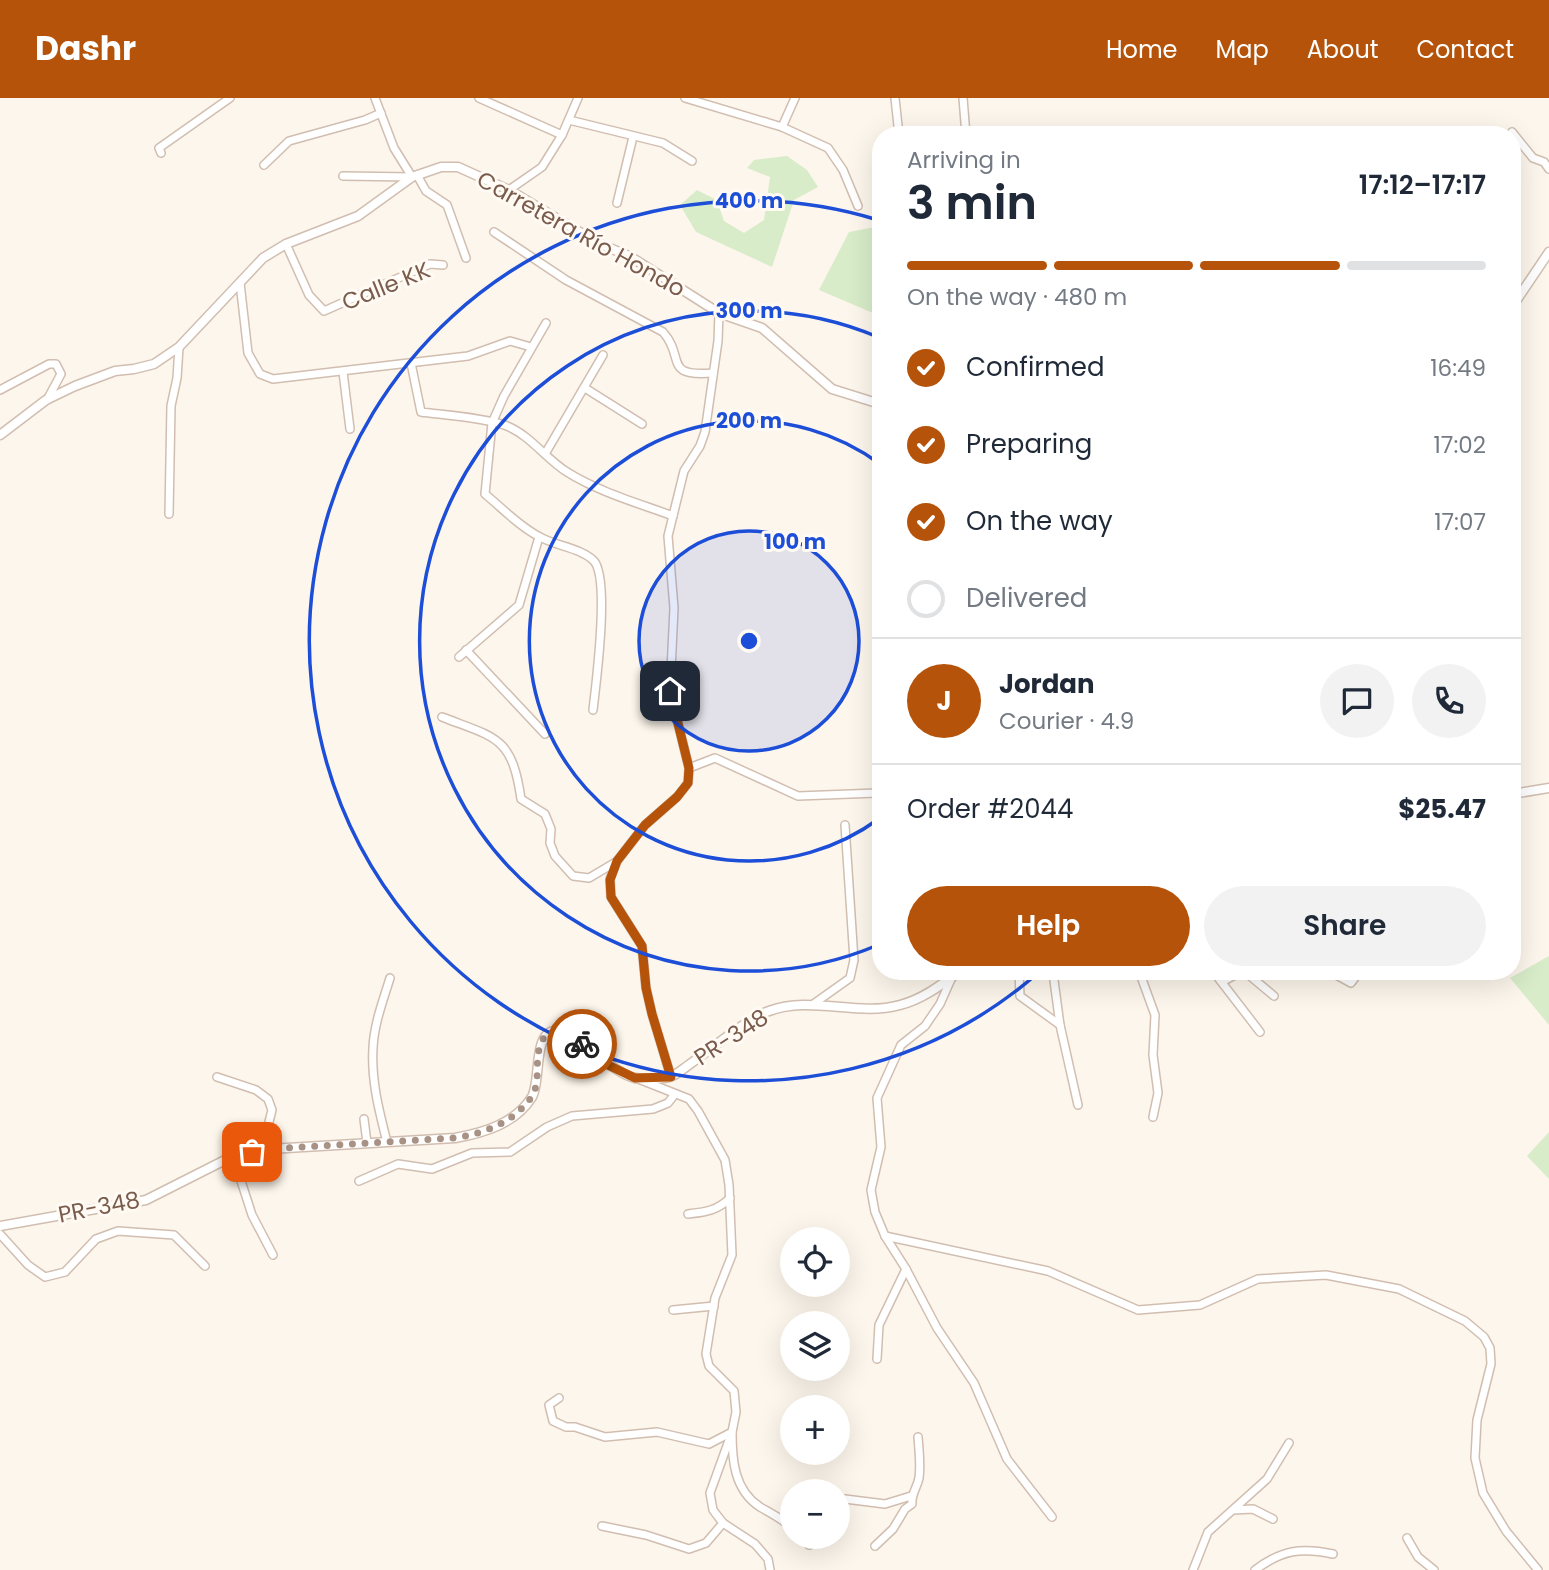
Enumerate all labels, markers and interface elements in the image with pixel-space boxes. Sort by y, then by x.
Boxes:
text: Dashr [35,25,136,72]
text: Home [1106,33,1178,66]
text: Map [1216,33,1269,66]
text: About [1307,33,1378,66]
text: Contact [1416,33,1514,66]
text: Arriving in [907,144,1021,176]
street label: Carretera Río Hondo [471,163,691,305]
text: 17:12–17:17 [1359,167,1486,203]
text: 3 min [907,171,1037,235]
text: 400 m [715,186,783,215]
street label: Calle KK [337,254,435,318]
text: On the way · 480 m [907,281,1127,313]
text: 300 m [716,296,782,325]
icon: check [907,349,945,387]
text: Confirmed [966,349,1104,385]
text: 16:49 [1430,352,1486,384]
text: 200 m [716,406,782,435]
icon: check [907,426,945,464]
text: Preparing [966,426,1092,462]
text: 17:02 [1434,429,1486,461]
icon: check [907,503,945,541]
text: On the way [966,503,1113,539]
text: 17:07 [1434,506,1486,538]
text: 100 m [764,527,826,556]
text: Delivered [966,580,1087,616]
centre of rings [737,629,761,653]
pin [640,661,700,721]
button: chat [1320,664,1394,738]
button: phone [1412,664,1486,738]
text: Jordan [999,666,1095,702]
icon: home [651,672,689,710]
text: J [936,683,952,719]
text: Courier · 4.9 [999,705,1134,737]
text: Order #2044 [907,791,1073,827]
text: $25.47 [1398,791,1486,827]
button: Help [907,886,1190,966]
button: Share [1204,886,1486,966]
street label: PR-348 [688,1001,774,1073]
courier [547,1009,617,1079]
icon: bike [563,1025,601,1063]
pin [222,1122,282,1182]
icon: bag [233,1133,271,1171]
street label: PR-348 [55,1183,143,1231]
map controls [780,1227,850,1549]
button: locate [780,1227,850,1297]
button: layers [780,1311,850,1381]
button: + [780,1395,850,1465]
button: − [780,1479,850,1549]

